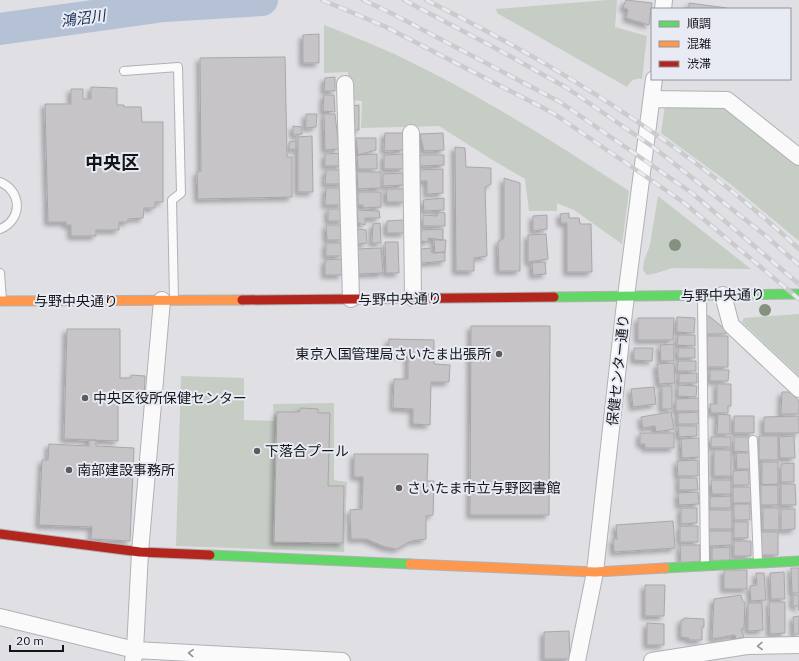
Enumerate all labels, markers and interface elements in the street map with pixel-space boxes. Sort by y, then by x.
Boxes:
water label: 鴻沼川 [59,5,109,31]
legend [651,8,791,80]
text: 順調 [687,16,711,31]
text: 混雑 [687,36,711,51]
text: 渋滞 [687,56,711,71]
district label: 中央区 [85,151,139,174]
street label: 与野中央通り [681,285,765,305]
street label: 与野中央通り [358,289,442,309]
street label: 与野中央通り [34,292,118,310]
street label: 保健センター通り [603,313,633,427]
place label: 東京入国管理局さいたま出張所 [295,345,491,363]
marker: 東京入国管理局さいたま出張所 [494,349,504,359]
place label: 中央区役所保健センター [93,389,247,407]
marker: 中央区役所保健センター [80,393,90,403]
place label: 下落合プール [265,442,349,460]
marker: 下落合プール [252,446,262,456]
place label: 南部建設事務所 [77,461,175,479]
marker: 南部建設事務所 [64,465,74,475]
place label: さいたま市立与野図書館 [407,479,561,497]
marker: さいたま市立与野図書館 [394,483,404,493]
scale bar [10,627,63,653]
text: 20 m [16,633,44,648]
one-way arrow [757,642,763,650]
one-way arrow [188,649,194,658]

